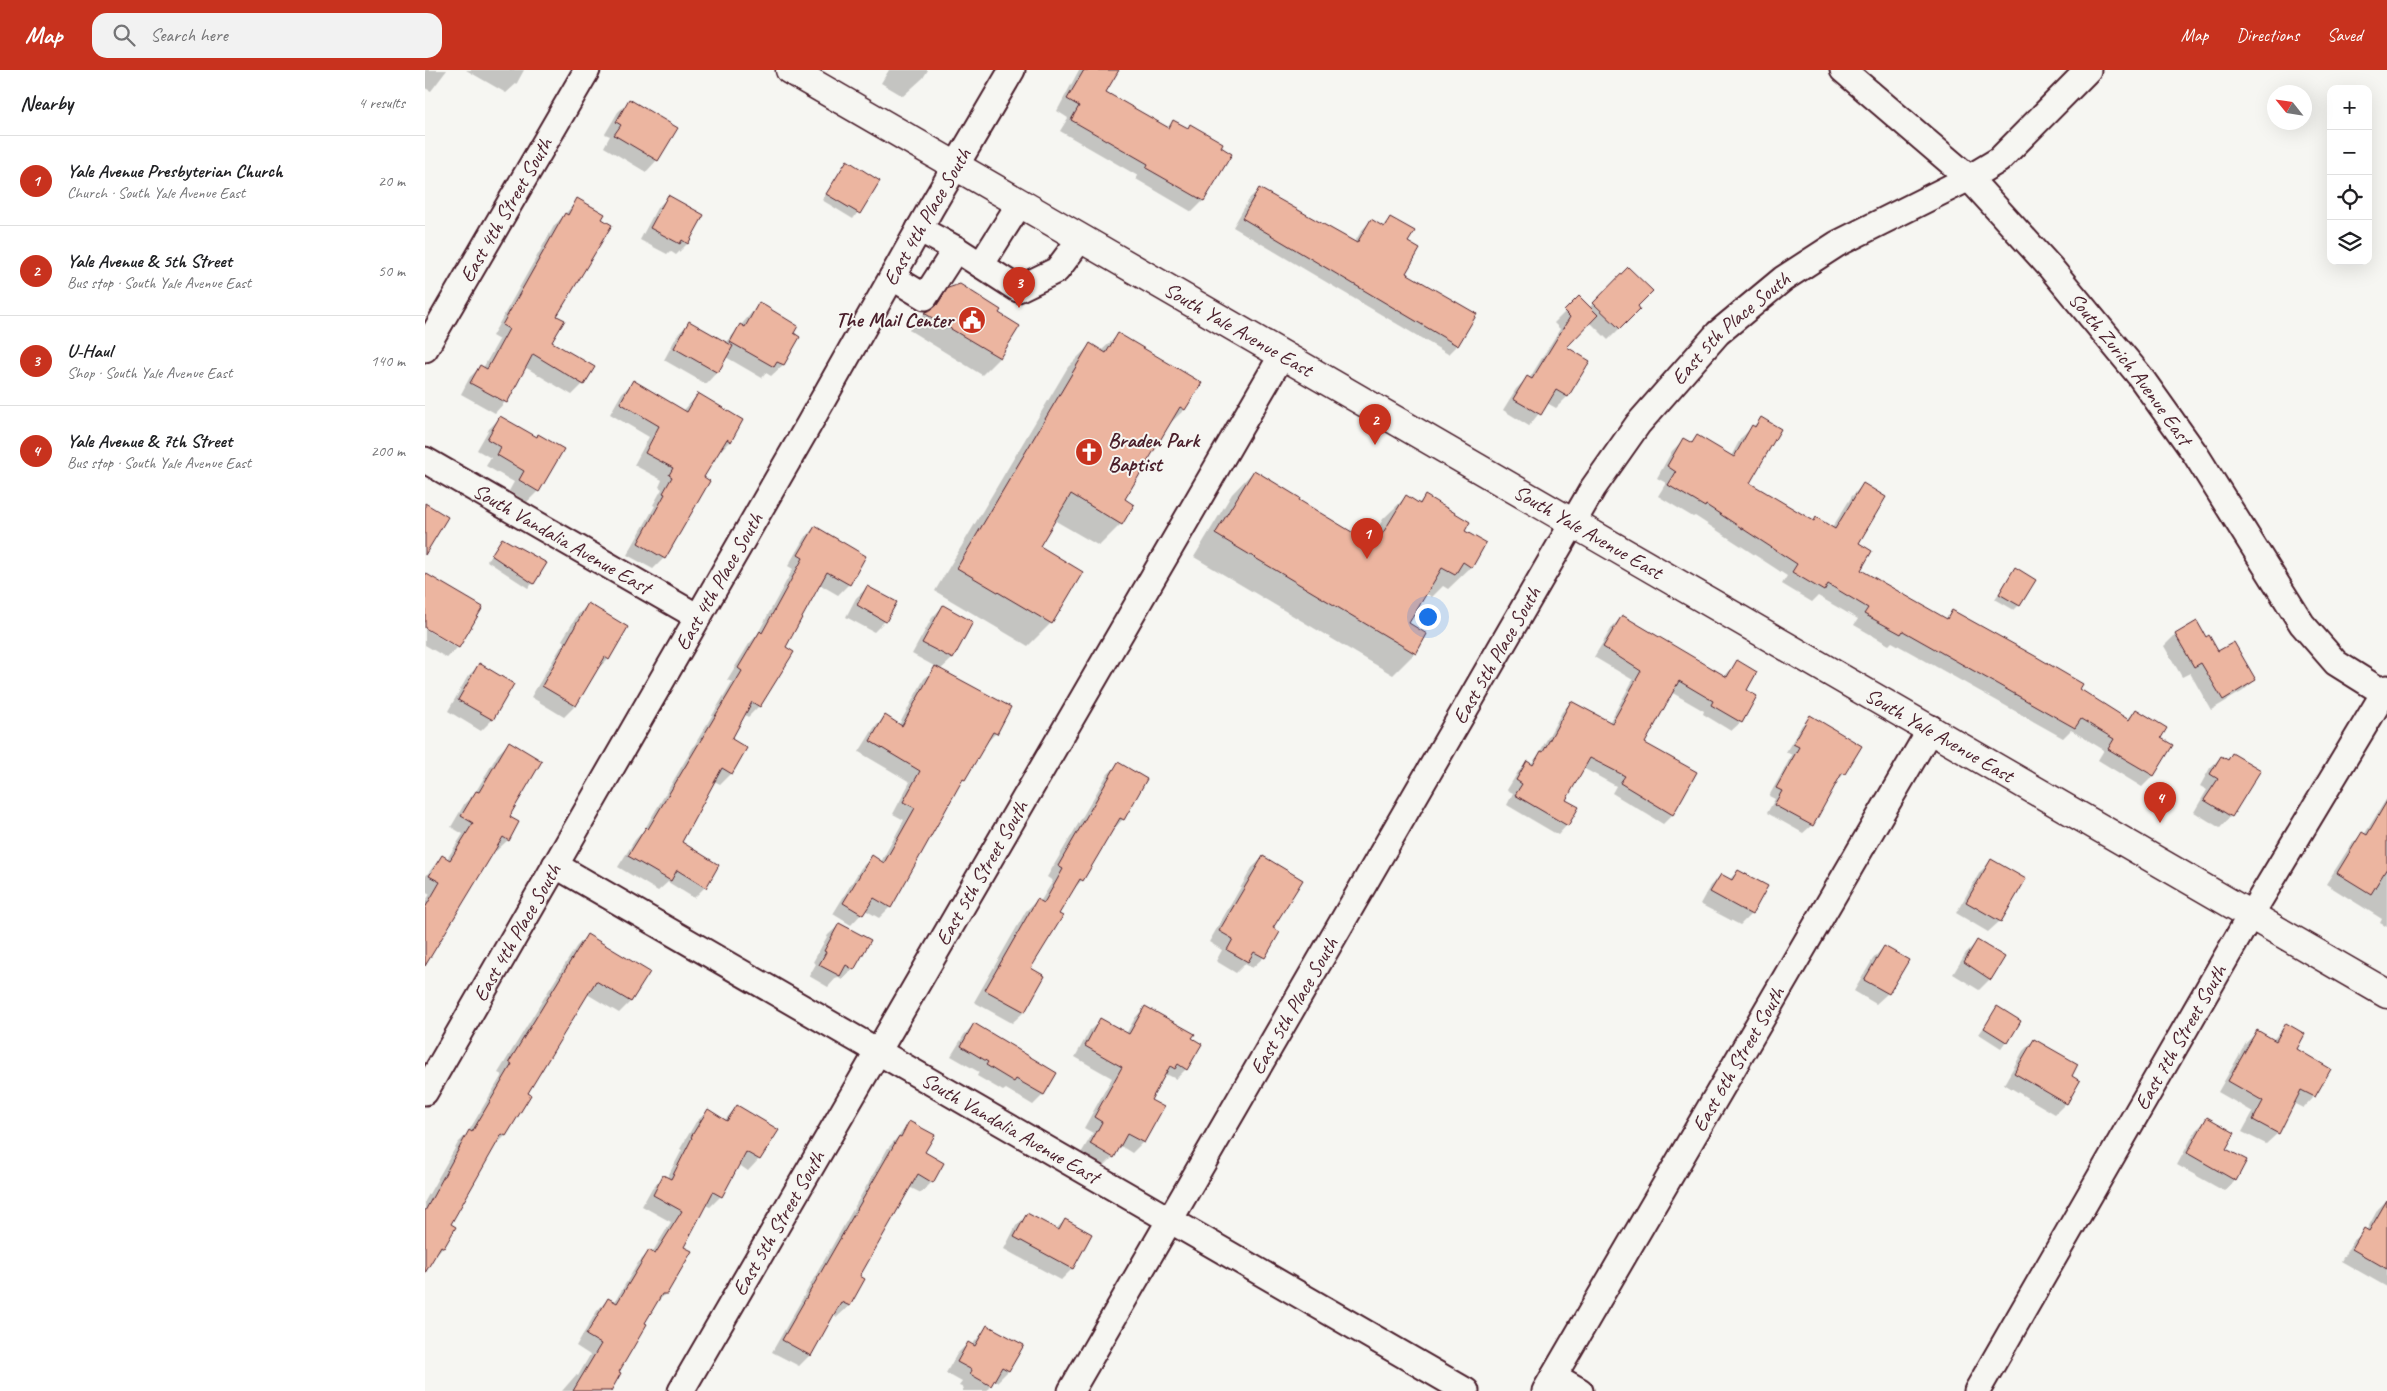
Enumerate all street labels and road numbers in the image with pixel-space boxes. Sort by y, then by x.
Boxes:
street label: East 4th Street South [454,132,559,287]
street label: East 4th Place South [877,143,977,290]
street label: East 5th Place South [1666,265,1795,390]
street label: South Yale Avenue East [1159,276,1319,384]
street label: South Zurich Avenue East [2063,287,2199,453]
street label: South Vandalia Avenue East [468,477,658,602]
street label: South Yale Avenue East [1509,479,1669,586]
street label: East 4th Place South [669,508,769,655]
street label: East 5th Place South [1447,581,1547,728]
street label: South Yale Avenue East [1861,682,2020,789]
street label: East 5th Street South [929,795,1034,950]
street label: East 4th Place South [467,859,567,1006]
street label: East 5th Place South [1244,932,1344,1079]
street label: East 7th Street South [2128,959,2233,1114]
street label: East 6th Street South [1686,981,1791,1136]
street label: South Vandalia Avenue East [917,1067,1107,1191]
street label: East 5th Street South [726,1145,831,1300]

